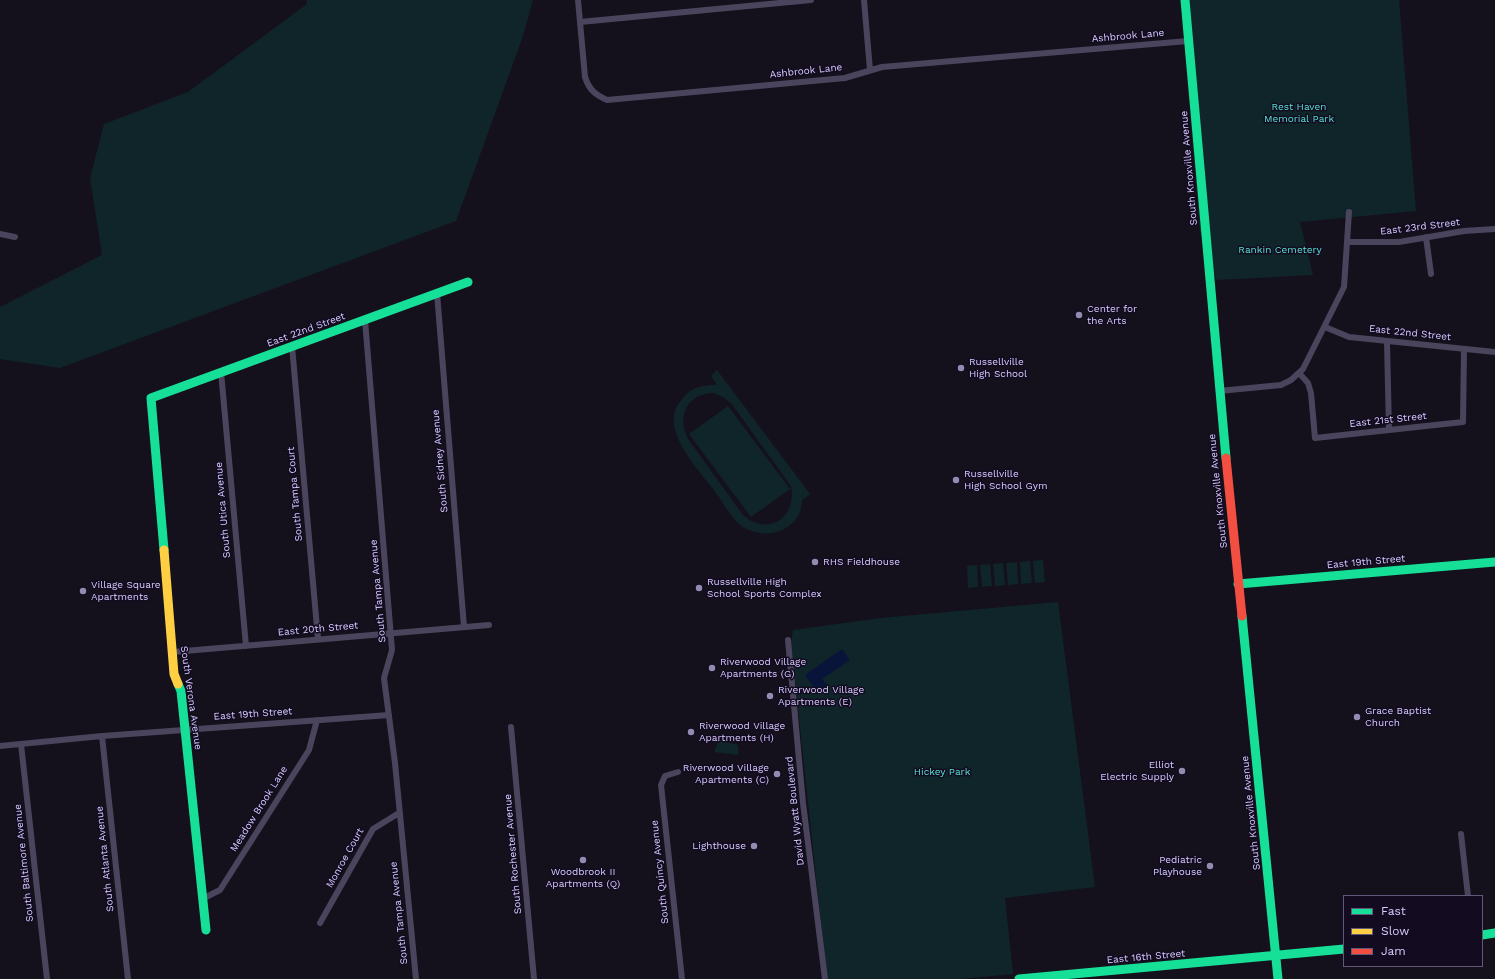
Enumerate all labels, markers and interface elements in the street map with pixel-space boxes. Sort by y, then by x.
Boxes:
street label: Ashbrook Lane [1091,27,1165,45]
street label: Ashbrook Lane [769,61,843,81]
park label: Rest Haven Memorial Park [1264,101,1334,124]
street label: South Knoxville Avenue [1178,110,1200,226]
street label: East 23rd Street [1379,216,1461,238]
park label: Rankin Cemetery [1238,244,1322,256]
place label: Center for the Arts [1087,303,1137,326]
street label: East 22nd Street [265,310,347,350]
marker: Center for the Arts [1074,310,1084,320]
street label: East 22nd Street [1368,323,1452,343]
place label: Russellville High School [969,356,1027,380]
marker: Russellville High School [956,363,966,373]
street label: South Sidney Avenue [430,409,450,513]
street label: East 21st Street [1349,410,1427,430]
street label: South Knoxville Avenue [1206,433,1230,549]
street label: South Tampa Court [285,446,305,542]
street label: South Utica Avenue [213,461,233,559]
place label: Russellville High School Gym [964,468,1047,492]
marker: Russellville High School Gym [951,475,961,485]
street label: South Tampa Avenue [368,539,388,643]
street label: East 19th Street [1326,553,1406,571]
place label: RHS Fieldhouse [823,556,900,568]
marker: RHS Fieldhouse [810,557,820,567]
place label: Russellville High School Sports Complex [707,576,822,600]
place label: Village Square Apartments [91,579,161,602]
marker: Russellville High School Sports Complex [694,583,704,593]
marker: Village Square Apartments [78,586,88,596]
street label: East 20th Street [277,619,359,639]
street label: South Verona Avenue [178,645,204,751]
place label: Riverwood Village Apartments (G) [720,656,806,680]
marker: Riverwood Village Apartments (G) [707,663,717,673]
place label: Riverwood Village Apartments (E) [778,684,864,708]
marker: Riverwood Village Apartments (E) [765,691,775,701]
street label: East 19th Street [213,705,293,723]
place label: Grace Baptist Church [1365,705,1431,728]
marker: Grace Baptist Church [1352,712,1362,722]
place label: Riverwood Village Apartments (H) [699,720,785,744]
marker: Riverwood Village Apartments (H) [686,727,696,737]
street label: South Knoxville Avenue [1239,755,1263,871]
street label: David Wyatt Boulevard [783,756,807,866]
place label: Elliot Electric Supply [1100,759,1174,782]
place label: Riverwood Village Apartments (C) [683,762,769,786]
street label: Meadow Brook Lane [228,764,290,854]
park label: Hickey Park [914,766,970,778]
marker: Elliot Electric Supply [1177,766,1187,776]
marker: Riverwood Village Apartments (C) [772,769,782,779]
street label: South Rochester Avenue [502,793,524,915]
street label: South Baltimore Avenue [12,804,36,922]
street label: South Atlanta Avenue [93,806,117,912]
street label: South Quincy Avenue [649,820,671,924]
street label: Monroe Court [324,826,366,890]
place label: Lighthouse [692,840,746,852]
marker: Lighthouse [749,841,759,851]
place label: Pediatric Playhouse [1153,854,1202,878]
marker: Woodbrook II Apartments (Q) [578,855,588,865]
street label: South Tampa Avenue [388,861,410,965]
marker: Pediatric Playhouse [1205,861,1215,871]
place label: Woodbrook II Apartments (Q) [546,866,620,890]
legend [1343,895,1483,967]
text: Fast [1381,904,1406,918]
text: Slow [1381,924,1409,938]
text: Jam [1381,944,1406,958]
street label: East 16th Street [1106,948,1186,966]

